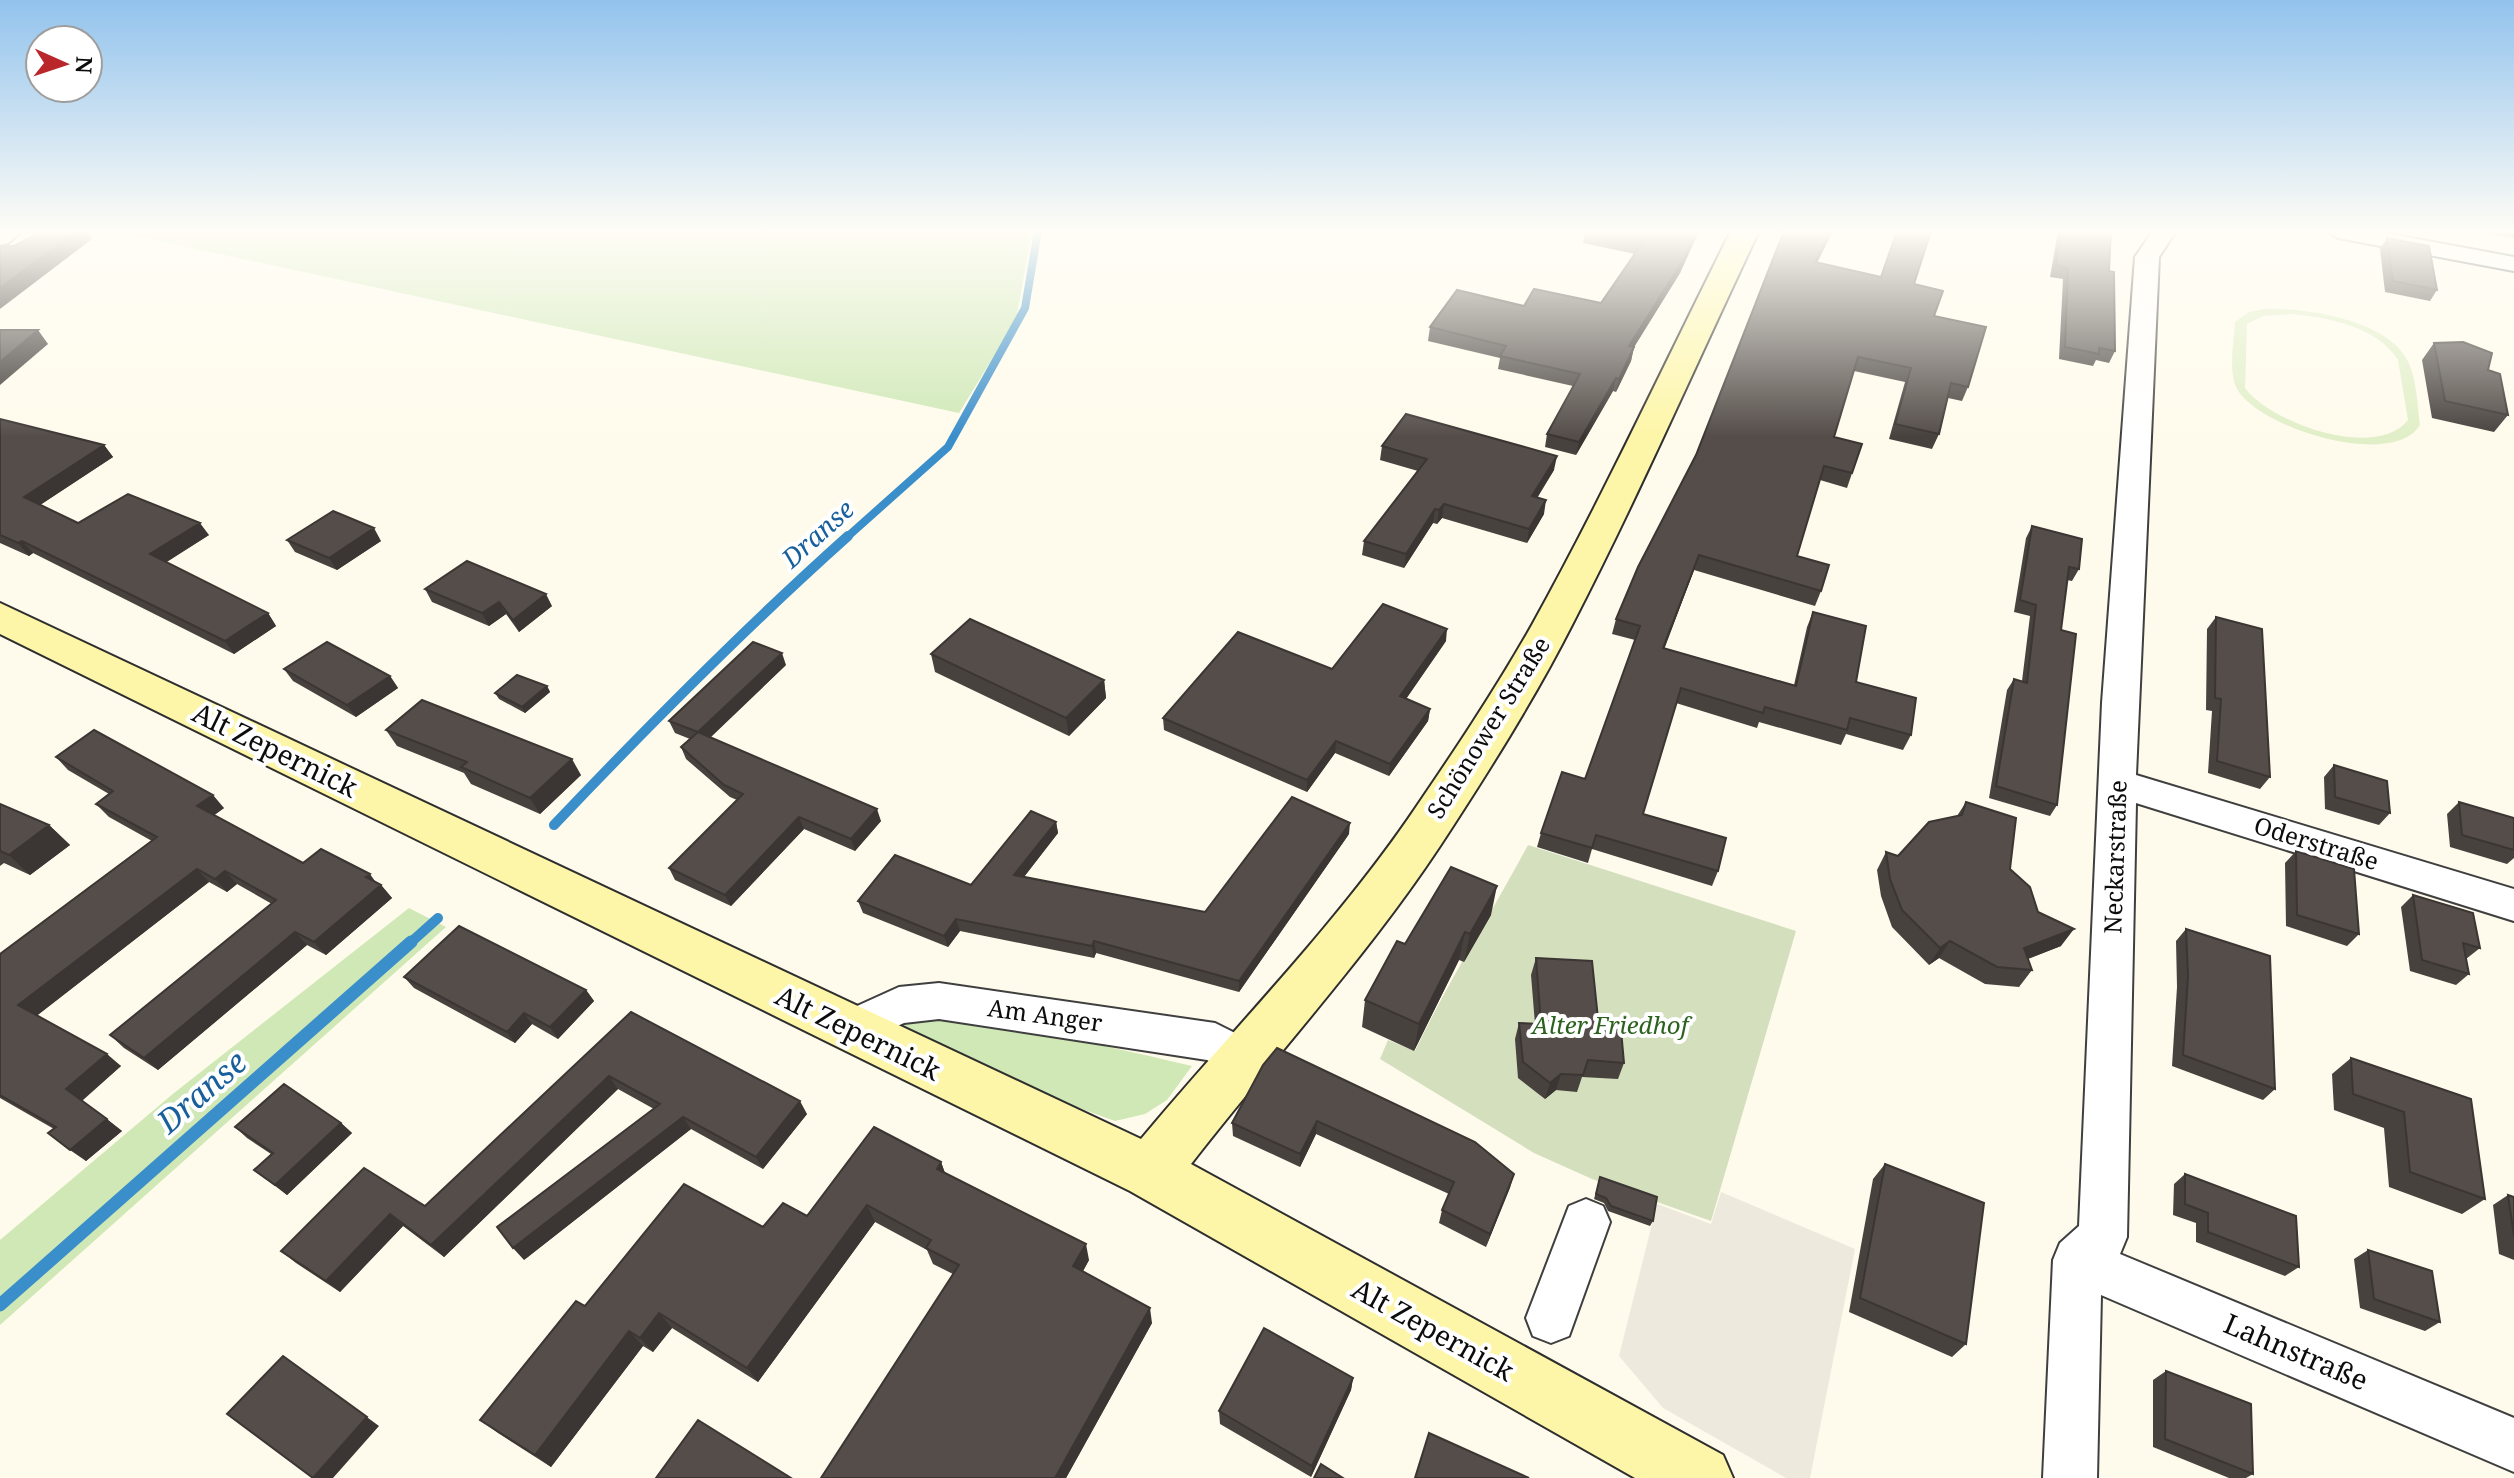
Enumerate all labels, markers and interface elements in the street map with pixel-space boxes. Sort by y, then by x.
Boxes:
north arrow [24,24,104,104]
text: N [70,56,100,75]
water label: Dranse [773,491,861,576]
street label: Schönower Straße [1418,630,1557,824]
street label: Alt Zepernick [186,693,365,806]
street label: Neckarstraße [2095,780,2134,934]
street label: Oderstraße [2250,808,2383,877]
street label: Alt Zepernick [769,976,948,1089]
street label: Am Anger [986,990,1105,1039]
park label: Alter Friedhof [1530,1008,1693,1041]
water label: Dranse [146,1040,255,1142]
street label: Alt Zepernick [1346,1269,1522,1390]
street label: Lahnstraße [2219,1304,2374,1398]

